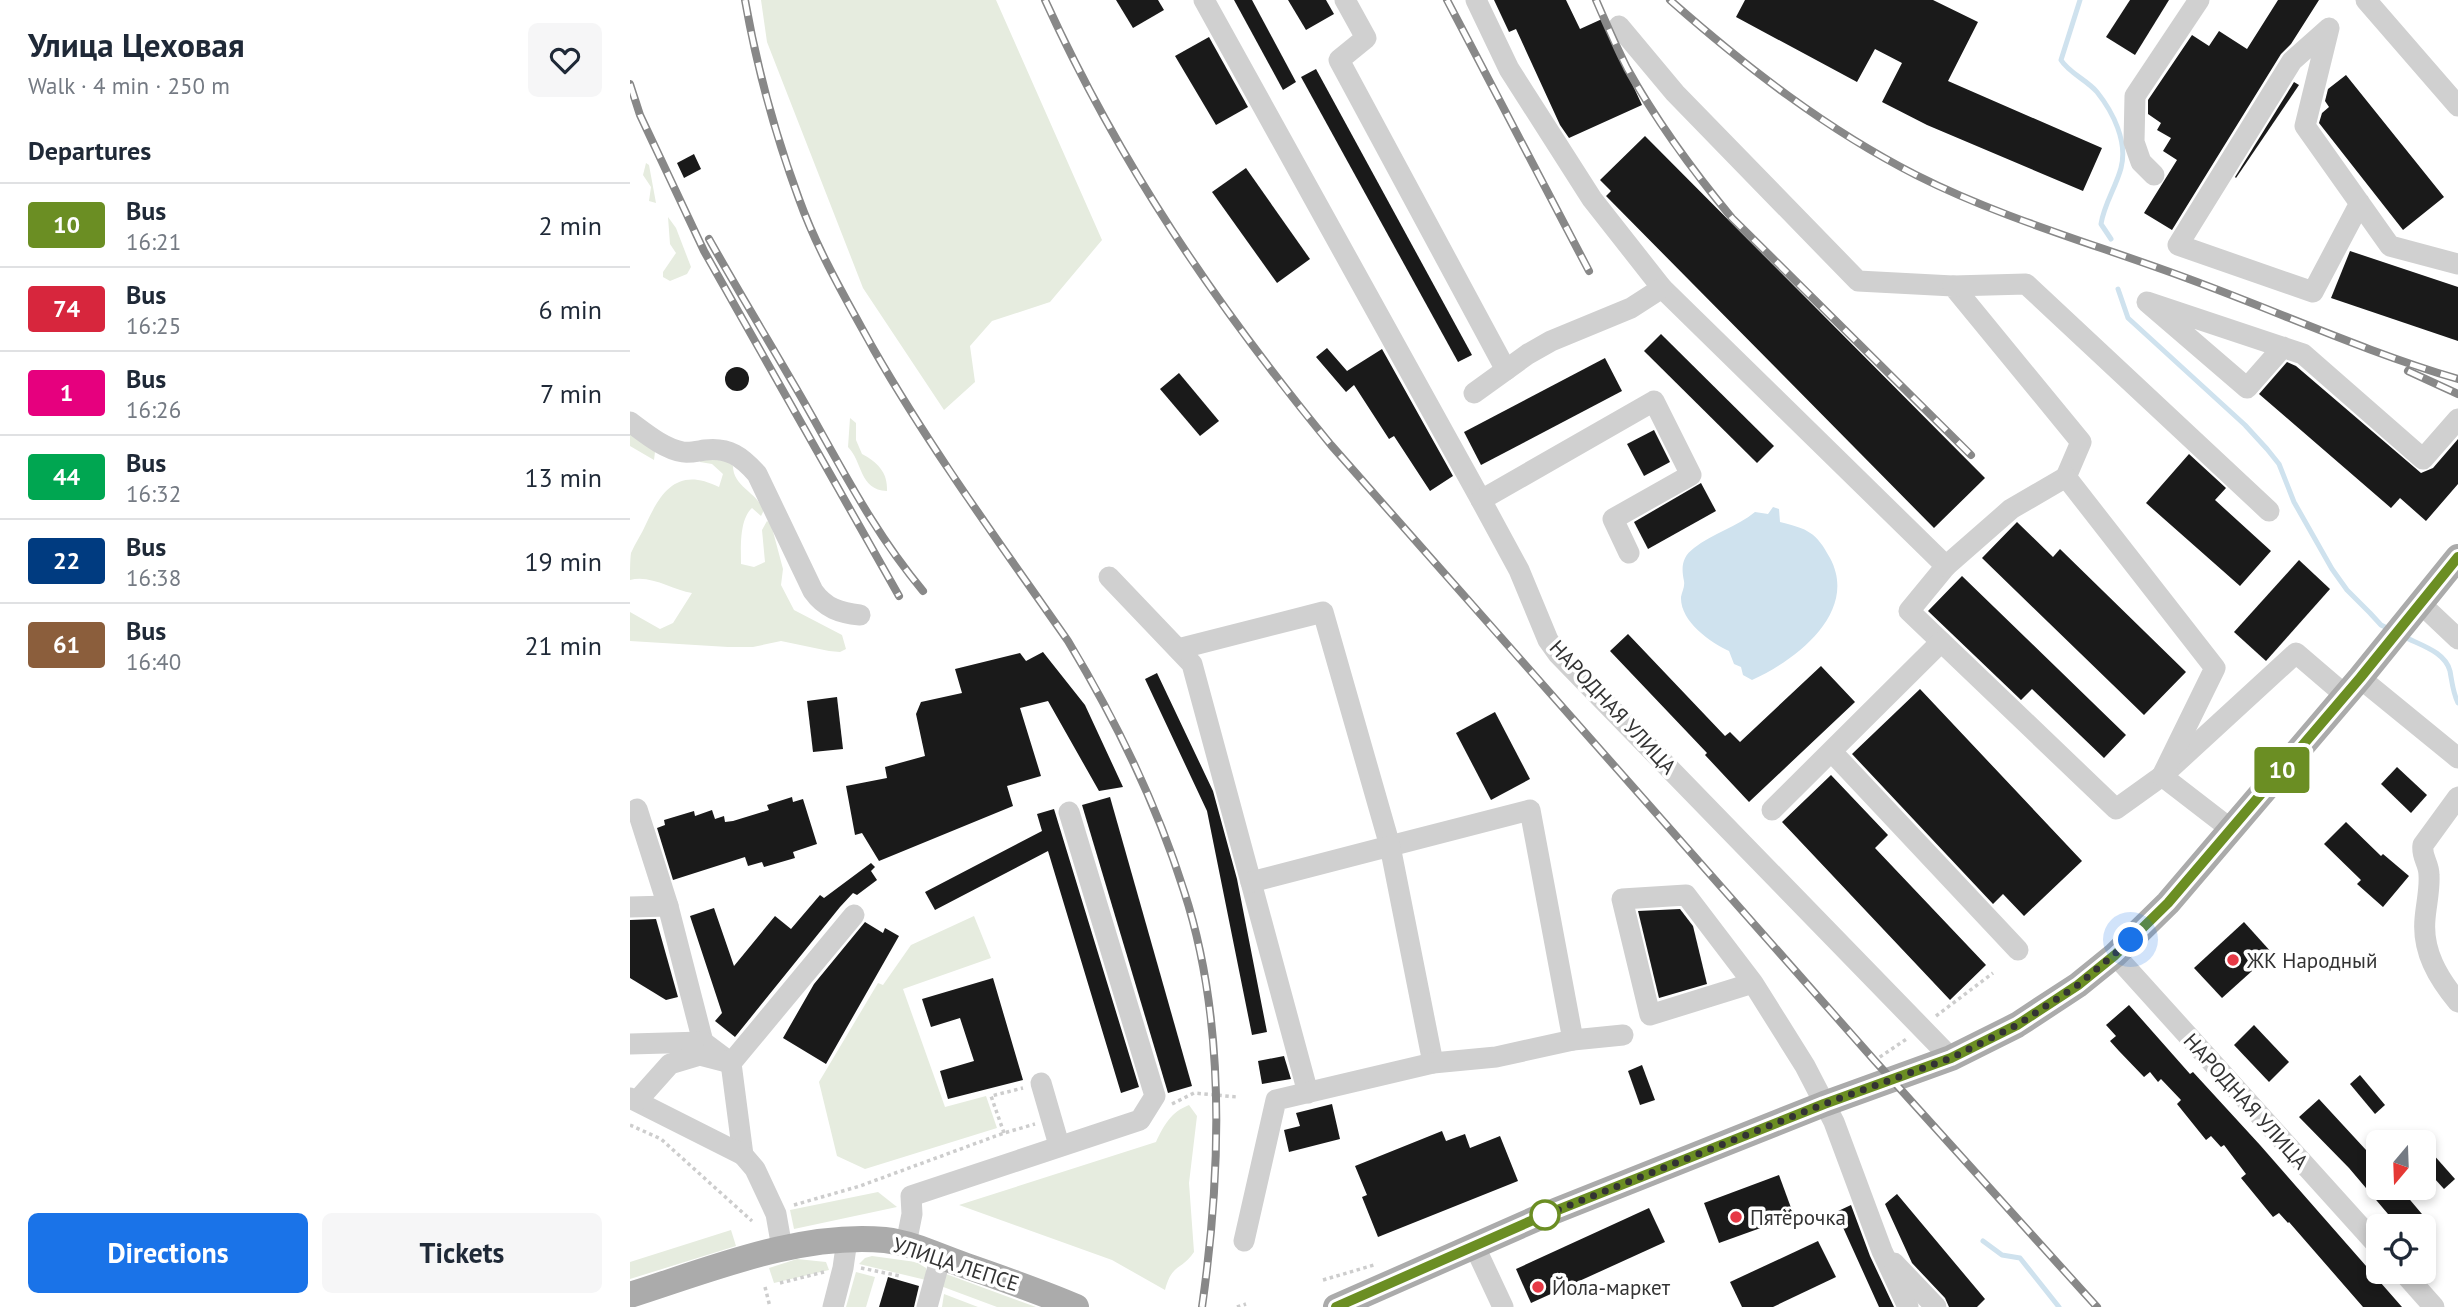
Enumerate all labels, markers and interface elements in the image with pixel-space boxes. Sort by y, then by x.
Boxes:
text: Улица Цеховая [28,23,245,66]
button: heart [528,23,602,97]
text: Walk · 4 min · 250 m [28,71,230,100]
text: Departures [28,134,151,167]
text: Bus [126,194,166,227]
text: 10 [53,209,80,240]
text: 2 min [539,209,602,242]
text: 16:21 [126,227,181,256]
text: Bus [126,278,166,311]
text: 74 [53,293,80,324]
text: 6 min [539,293,602,326]
text: 16:25 [126,311,181,340]
text: Bus [126,362,166,395]
text: 1 [60,377,73,408]
text: 7 min [540,377,602,410]
text: 16:26 [126,395,181,424]
text: Bus [126,446,166,479]
text: 44 [53,461,80,492]
text: 13 min [524,461,602,494]
text: 16:32 [126,479,181,508]
text: Bus [126,530,166,563]
text: 22 [53,545,80,576]
text: 19 min [524,545,602,578]
text: 16:38 [126,563,181,592]
text: Bus [126,614,166,647]
text: 61 [53,629,80,660]
text: 21 min [524,629,602,662]
street label: НАРОДНАЯ УЛИЦА [1544,634,1683,780]
text: 16:40 [126,647,181,676]
line badge: 10 [2250,747,2314,793]
text: 10 [2268,754,2296,785]
your location [2113,922,2148,957]
place label: ЖК Народный [2246,947,2377,974]
marker: ЖК Народный [2225,952,2241,968]
street label: НАРОДНАЯ УЛИЦА [2178,1027,2315,1175]
north arrow [2366,1130,2436,1200]
map controls [2366,1130,2436,1284]
unlabelled marker [1530,1200,1560,1230]
place label: Пятёрочка [1750,1204,1846,1231]
marker: Пятёрочка [1728,1209,1744,1225]
button: Directions [28,1213,308,1293]
button: Tickets [322,1213,602,1293]
button: locate [2366,1214,2436,1284]
street label: УЛИЦА ЛЕПСЕ [889,1231,1023,1297]
place label: Йола-маркет [1552,1274,1671,1301]
marker: Йола-маркет [1530,1279,1546,1295]

